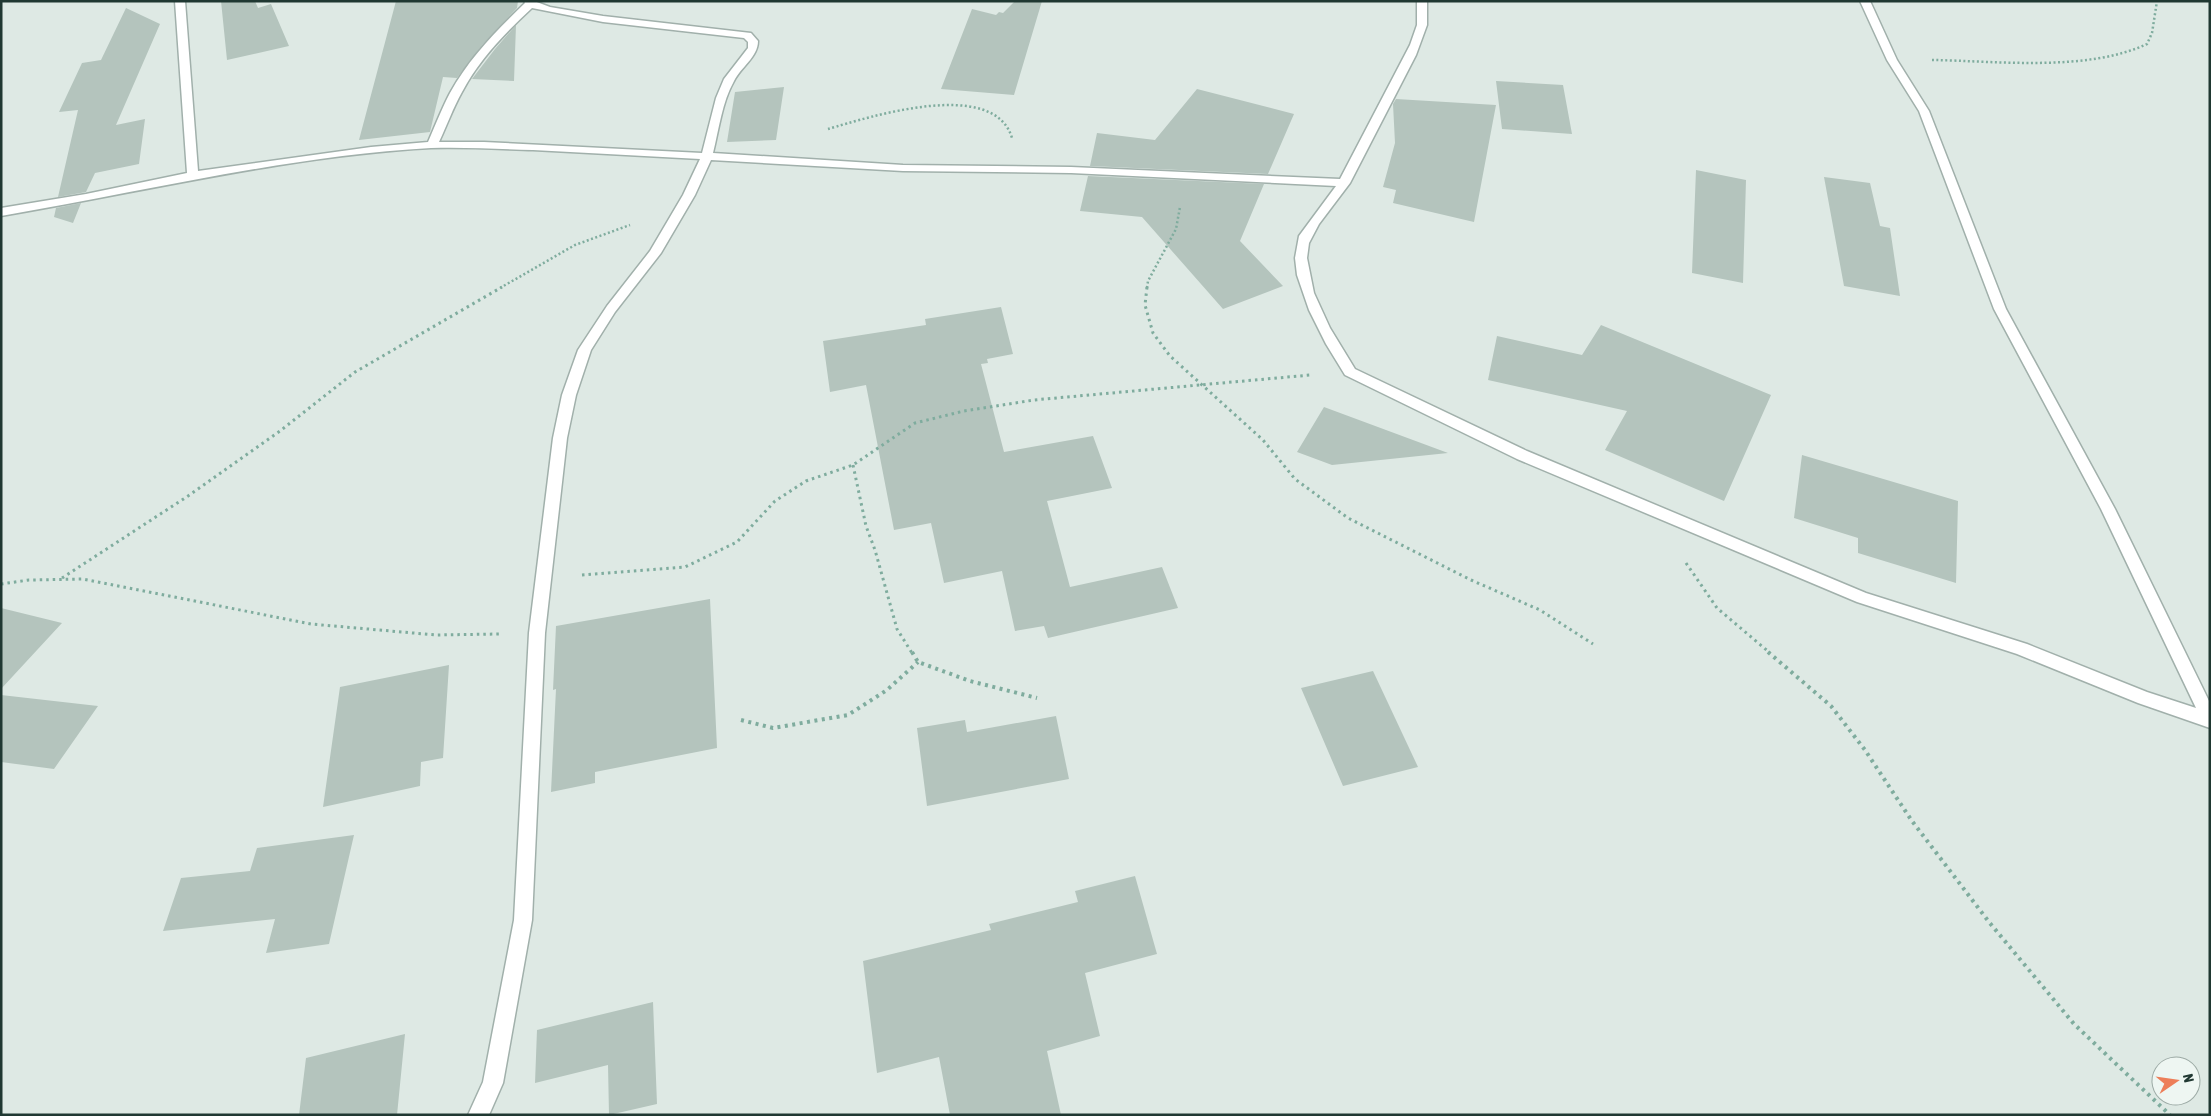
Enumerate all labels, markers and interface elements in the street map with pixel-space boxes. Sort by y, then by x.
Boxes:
north arrow [2151,1056,2201,1106]
text: N [2180,1072,2197,1084]

